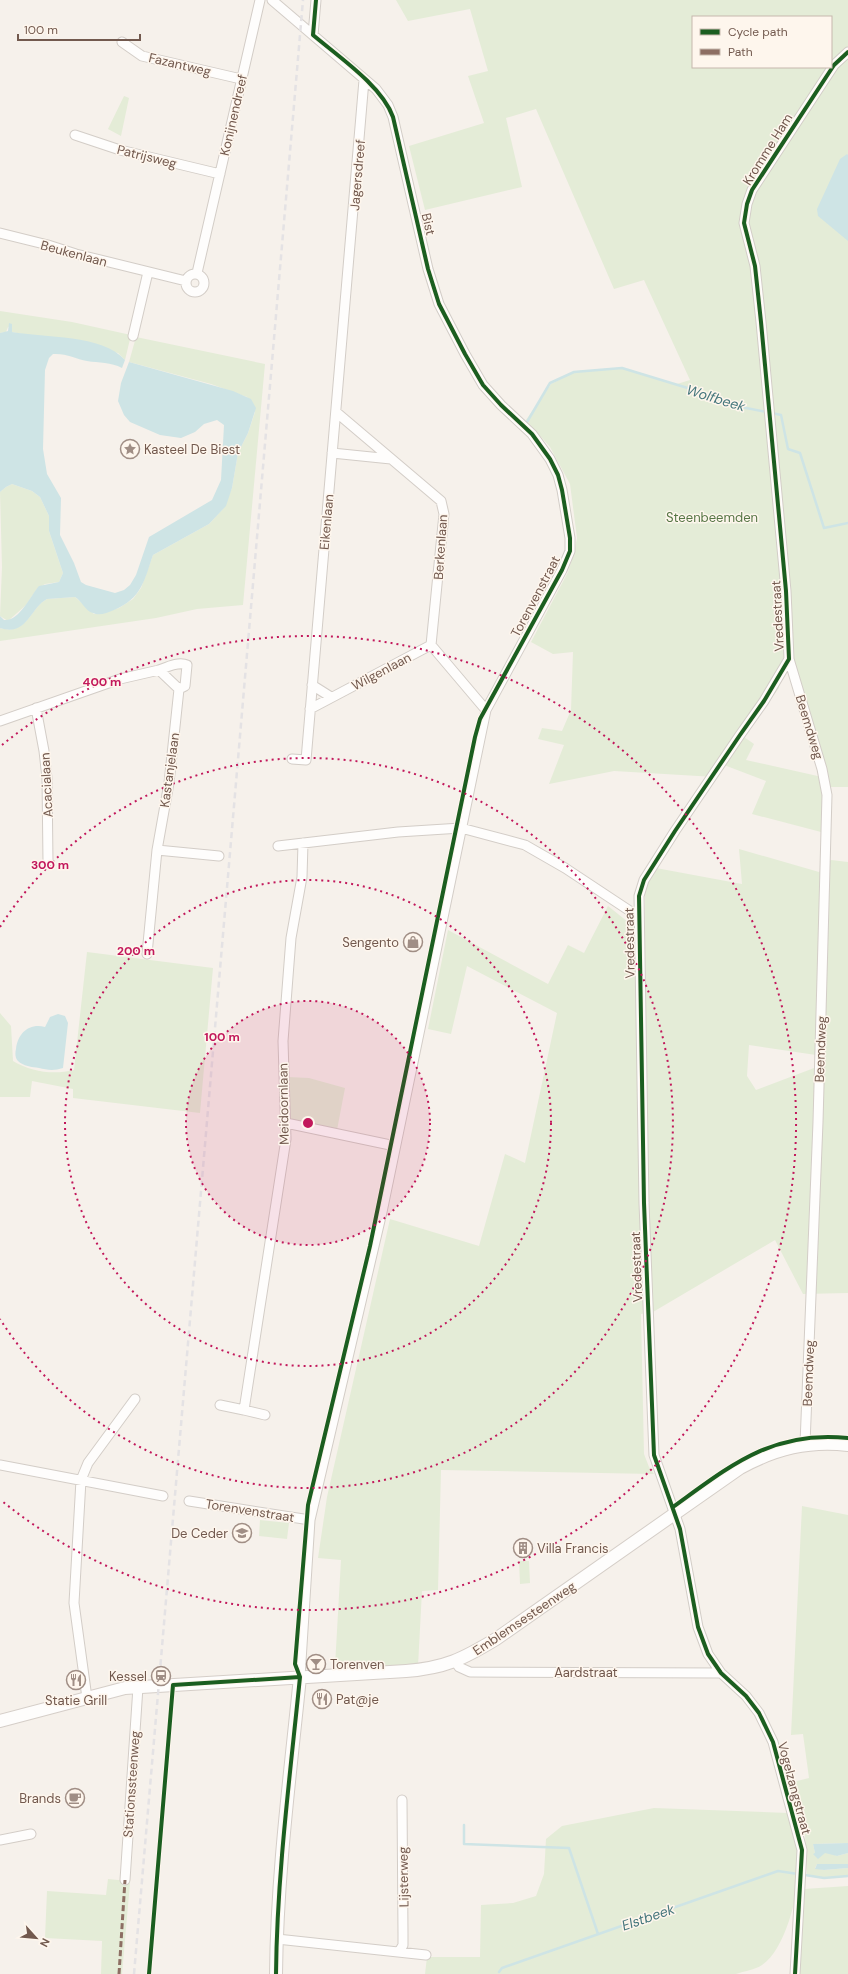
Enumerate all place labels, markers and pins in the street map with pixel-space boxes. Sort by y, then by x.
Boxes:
place icon: Kasteel De Biest [119,438,141,460]
place label: Kasteel De Biest [144,441,240,458]
shop icon: Sengento [402,931,424,953]
place label: Sengento [342,934,399,951]
centre of rings [301,1116,315,1130]
school or university icon: De Ceder [231,1522,253,1544]
place label: De Ceder [171,1525,228,1542]
building icon: Villa Francis [512,1537,534,1559]
place label: Villa Francis [537,1540,609,1557]
bar icon: Torenven [305,1653,327,1675]
place label: Torenven [330,1656,384,1673]
station icon: Kessel [150,1665,172,1687]
place label: Kessel [109,1668,147,1685]
restaurant icon: Statie Grill [65,1669,87,1691]
restaurant icon: Pat@je [311,1688,333,1710]
place label: Pat@je [336,1691,379,1708]
place label: Statie Grill [45,1692,107,1709]
cafe icon: Brands [64,1787,86,1809]
place label: Brands [19,1790,61,1807]

